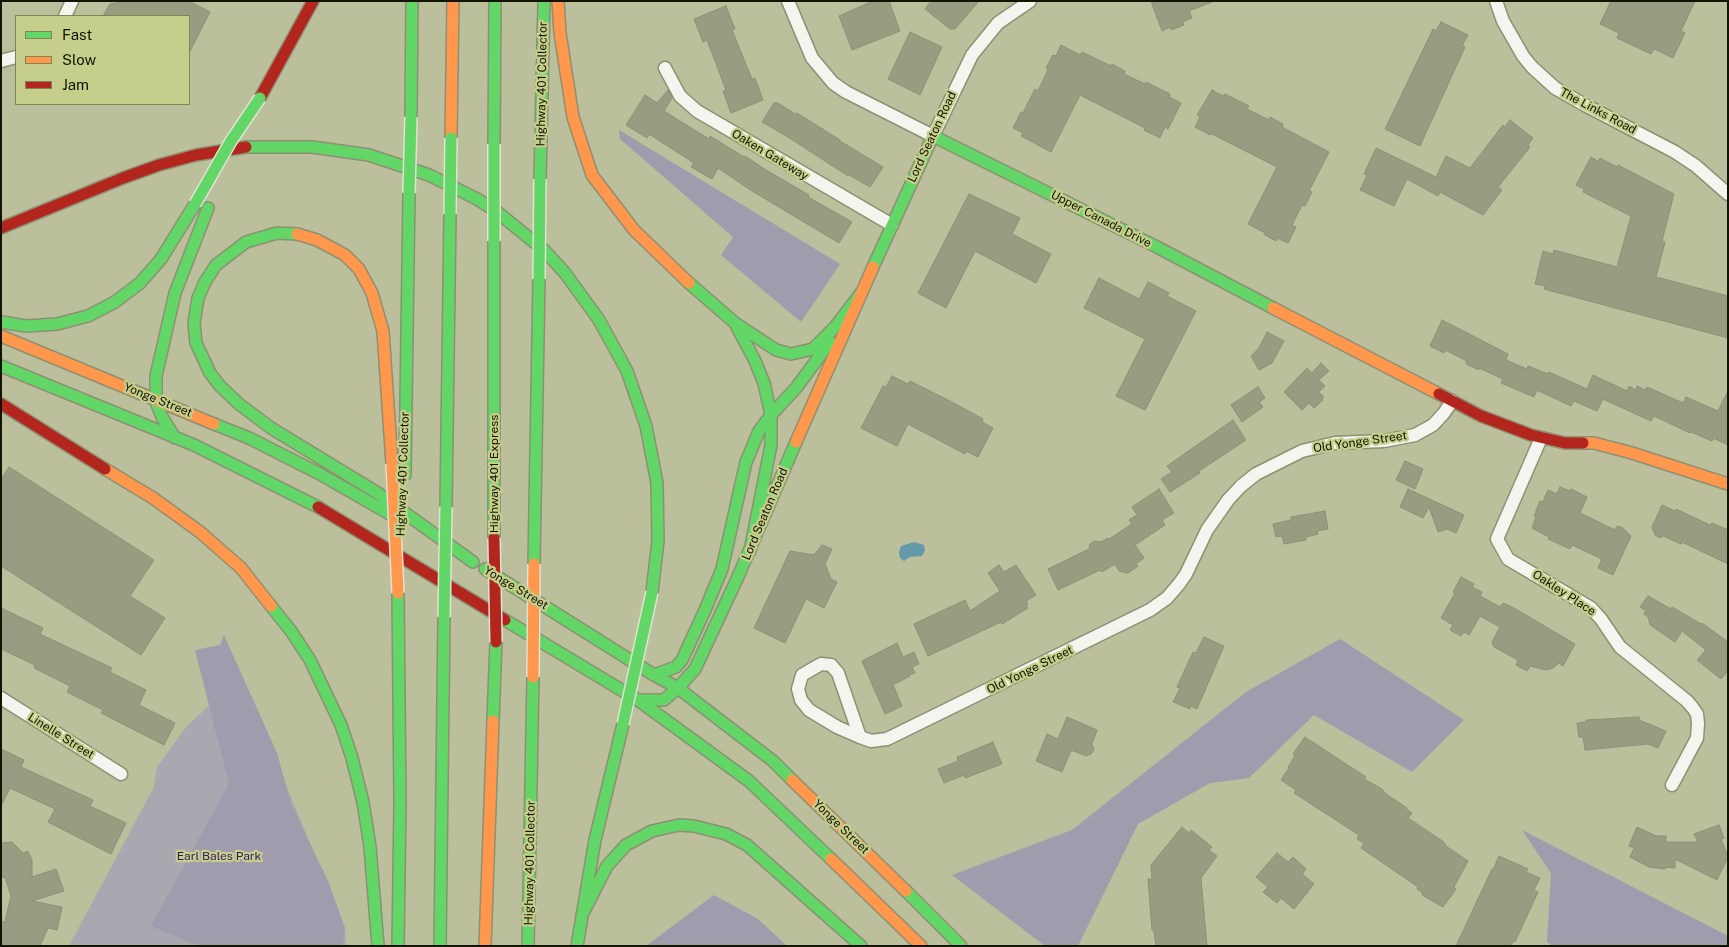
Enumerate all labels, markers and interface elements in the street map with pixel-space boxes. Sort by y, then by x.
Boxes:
legend [15,15,190,105]
street label: Highway 401 Collector [534,21,550,147]
text: Fast [62,26,92,43]
text: Slow [62,51,96,68]
text: Jam [62,76,89,93]
street label: The Links Road [1557,85,1639,137]
street label: Lord Seaton Road [905,89,959,185]
street label: Oaken Gateway [729,126,811,184]
street label: Upper Canada Drive [1048,187,1154,251]
street label: Yonge Street [122,380,194,420]
street label: Highway 401 Collector [394,411,412,537]
street label: Highway 401 Express [487,415,501,533]
street label: Old Yonge Street [1312,428,1408,456]
street label: Lord Seaton Road [739,466,791,562]
street label: Yonge Street [481,563,551,613]
street label: Oakley Place [1530,567,1598,619]
street label: Old Yonge Street [984,643,1076,697]
street label: Linelle Street [25,710,97,762]
street label: Yonge Street [810,797,872,857]
street label: Highway 401 Collector [522,800,538,926]
park label: Earl Bales Park [177,849,261,863]

